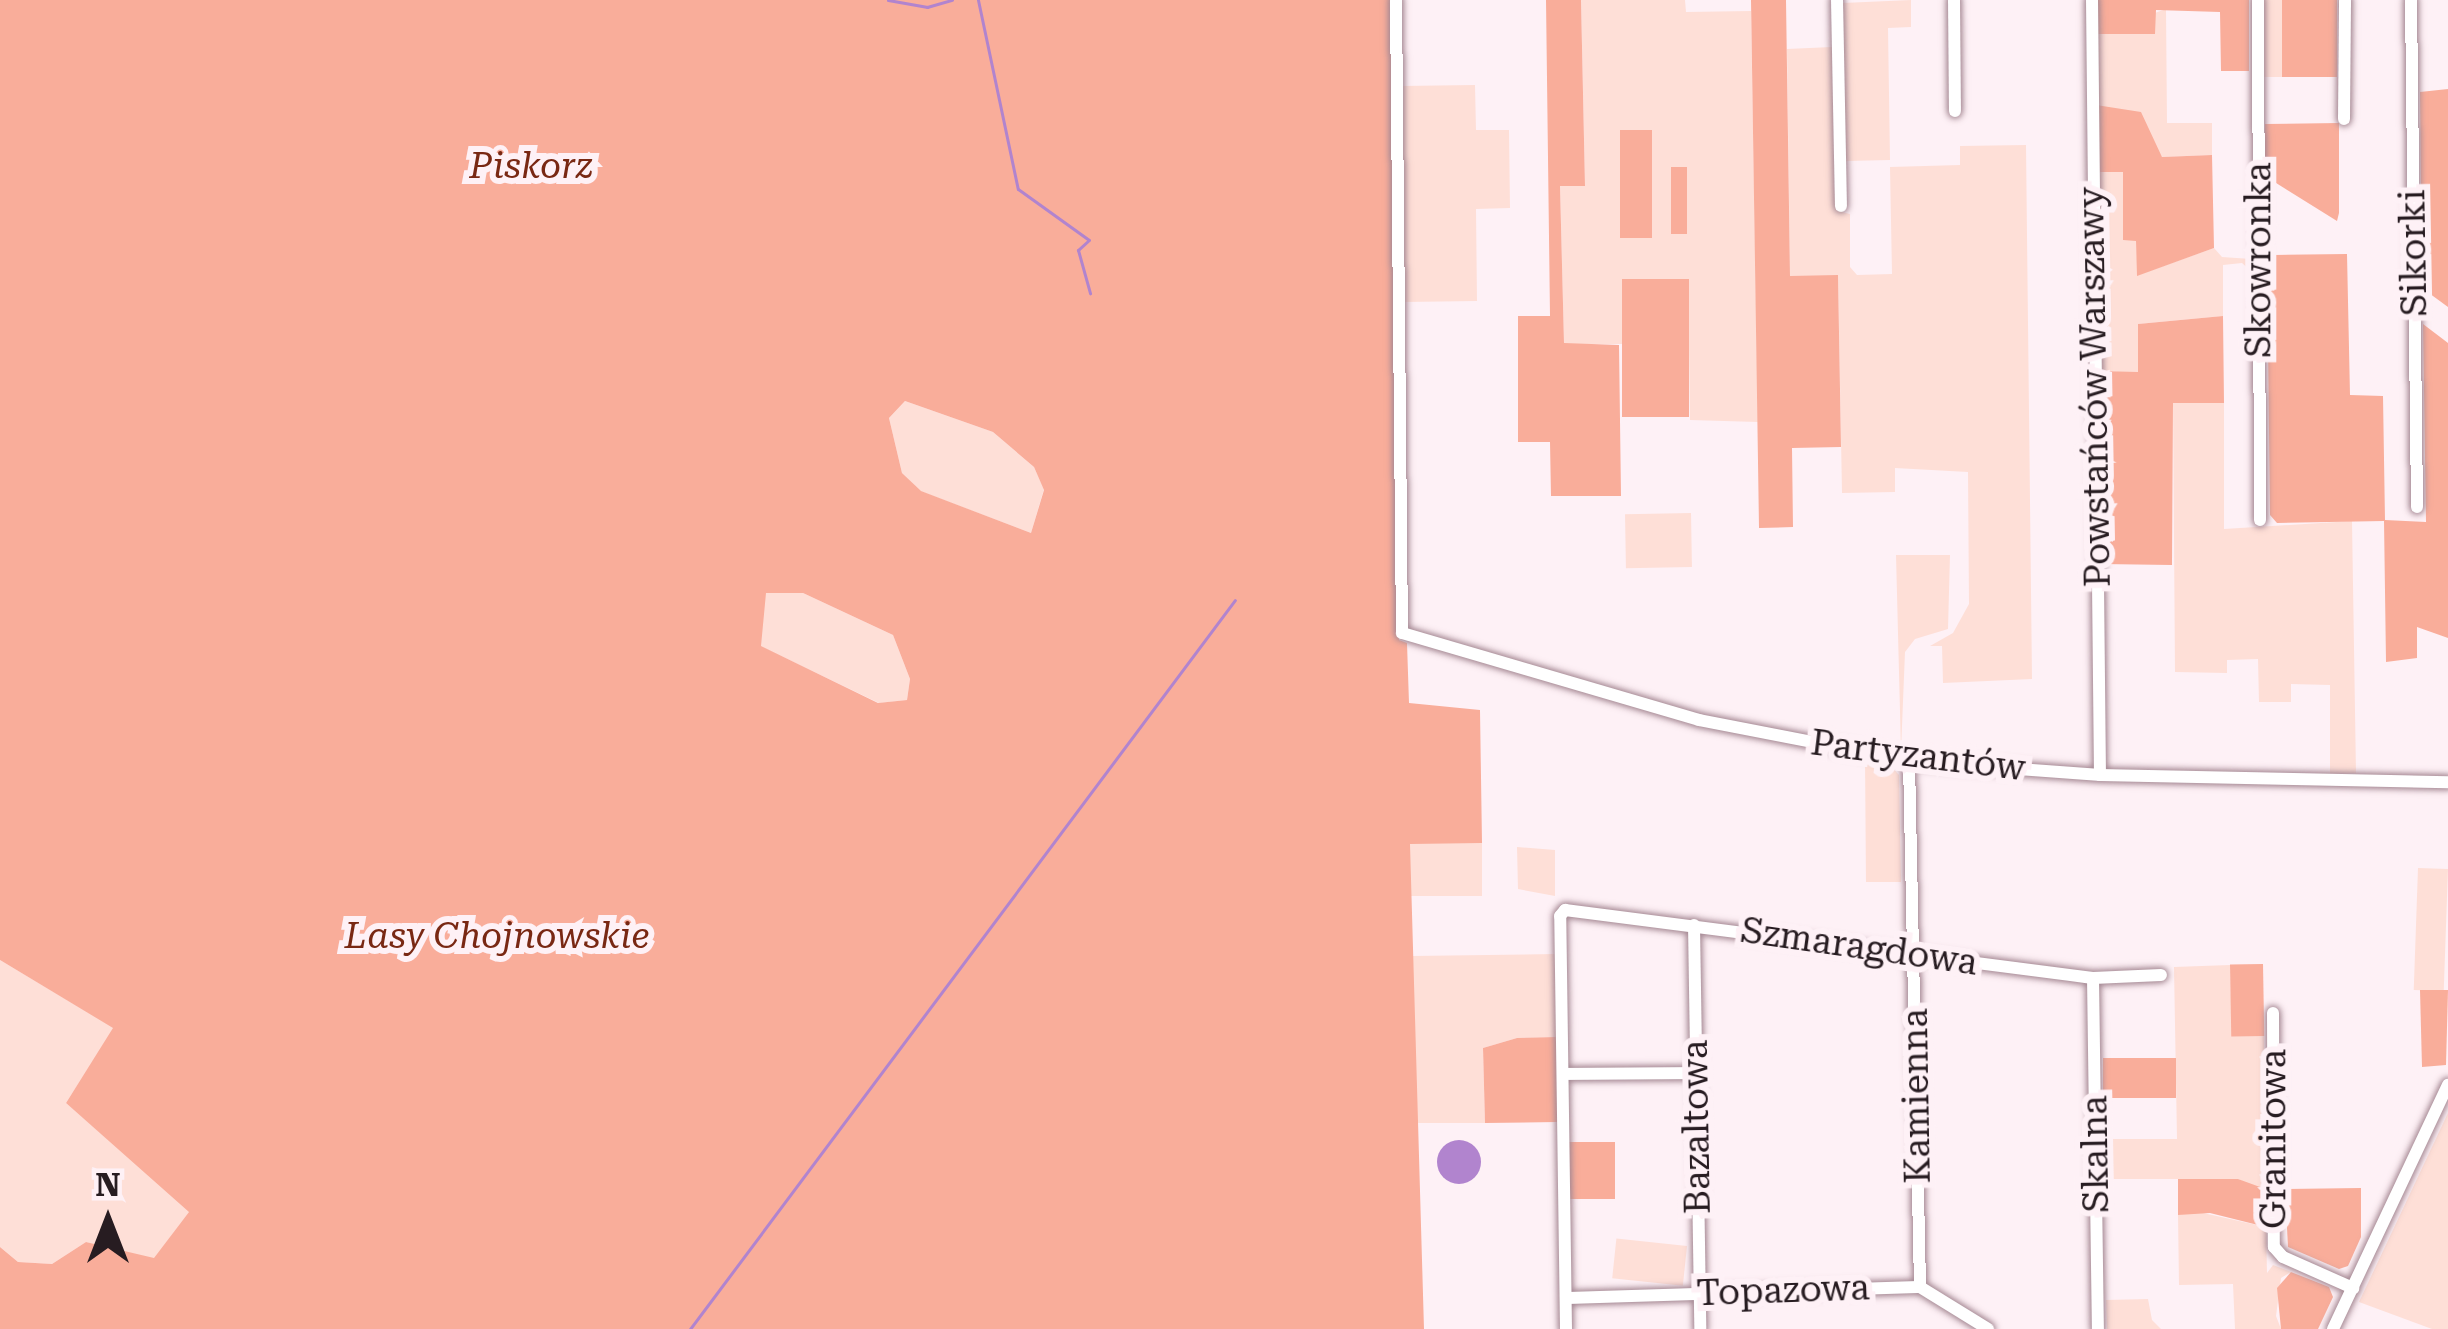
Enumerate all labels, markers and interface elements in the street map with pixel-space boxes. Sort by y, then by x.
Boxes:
park label: Piskorz [469,145,593,189]
street label: Skowronka [2237,162,2281,358]
street label: Powstańców Warszawy [2070,186,2120,588]
street label: Sikorki [2391,189,2437,317]
street label: Partyzantów [1808,721,2028,791]
street label: Szmaragdowa [1738,909,1980,985]
park label: Lasy Chojnowskie [345,915,649,959]
street label: Kamienna [1894,1008,1940,1184]
street label: Bazaltowa [1674,1040,1720,1214]
street label: Granitowa [2252,1049,2296,1229]
street label: Skalna [2073,1095,2119,1213]
north arrow [48,1161,168,1281]
text: N [95,1165,121,1204]
street label: Topazowa [1696,1266,1870,1316]

